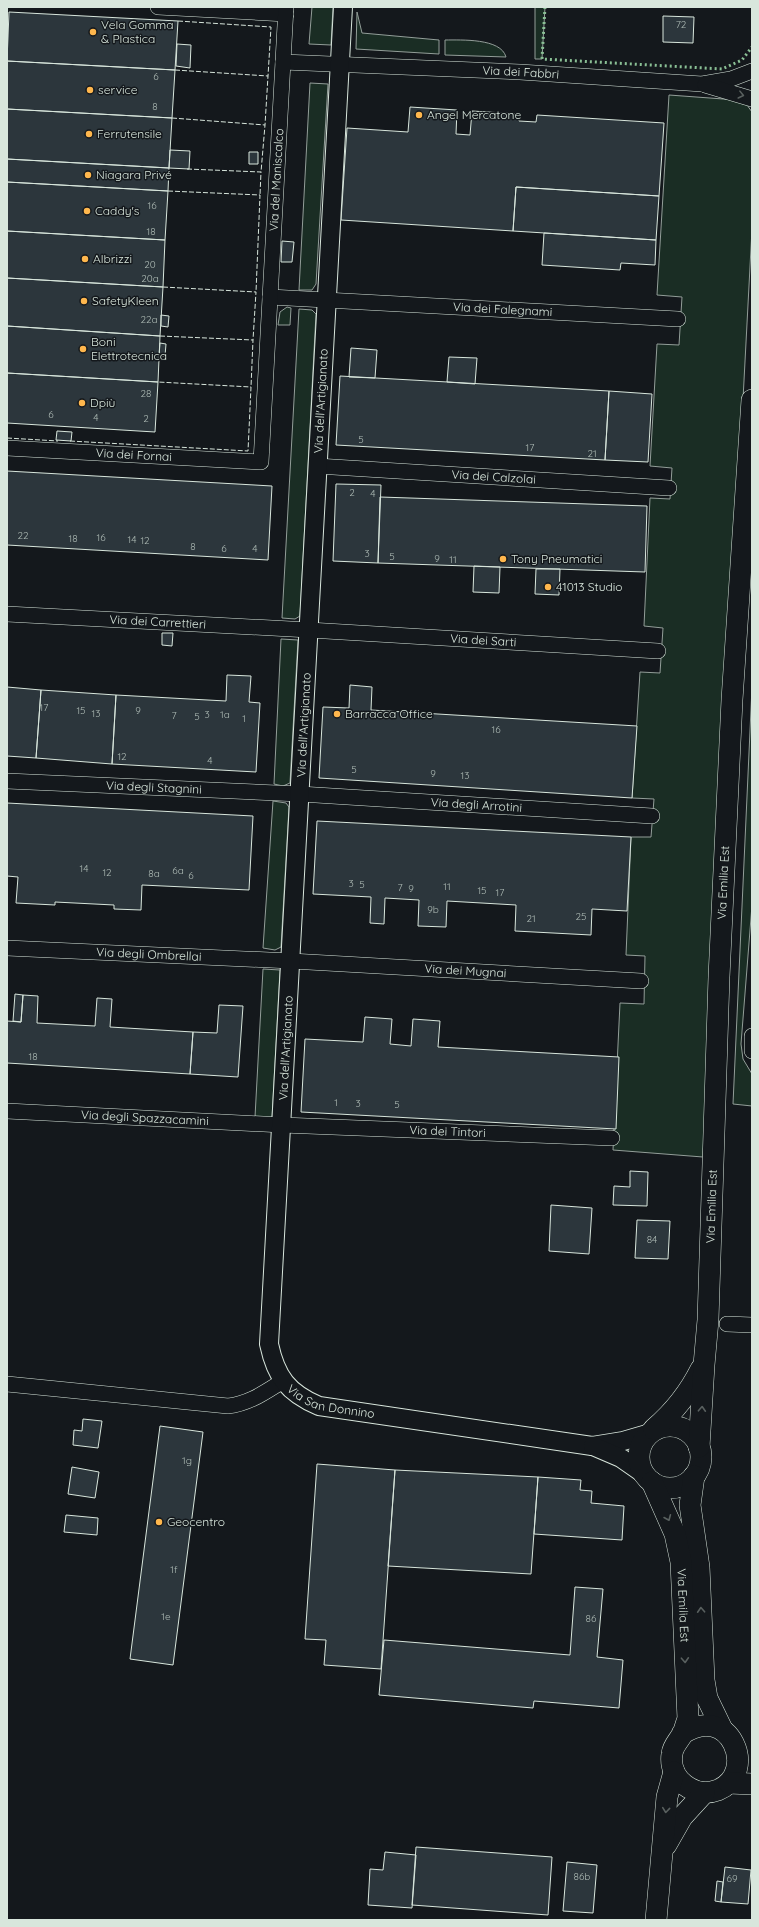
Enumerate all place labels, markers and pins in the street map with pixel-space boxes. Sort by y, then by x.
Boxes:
place label: Vela Gomma & Plastica [101,17,174,46]
marker: Vela Gomma & Plastica [88,27,98,37]
place label: service [98,82,138,97]
marker: service [85,85,95,95]
place label: Angel Mercatone [427,107,522,122]
marker: Angel Mercatone [414,110,424,120]
place label: Ferrutensile [97,126,162,141]
marker: Ferrutensile [84,129,94,139]
place label: Niagara Privé [96,167,172,182]
marker: Niagara Privé [83,170,93,180]
place label: Caddy's [95,203,140,218]
marker: Caddy's [82,206,92,216]
place label: Albrizzi [93,251,132,266]
marker: Albrizzi [80,254,90,264]
place label: SafetyKleen [92,293,159,308]
marker: SafetyKleen [79,296,89,306]
place label: Boni Elettrotecnica [91,334,167,363]
marker: Boni Elettrotecnica [78,344,88,354]
place label: Dpiù [90,395,115,410]
marker: Dpiù [77,398,87,408]
place label: Tony Pneumatici [511,551,602,566]
marker: Tony Pneumatici [498,554,508,564]
place label: 41013 Studio [556,579,623,594]
marker: 41013 Studio [543,582,553,592]
place label: Barracca Office [345,706,433,721]
marker: Barracca Office [332,709,342,719]
place label: Geocentro [167,1514,225,1529]
marker: Geocentro [154,1517,164,1527]

